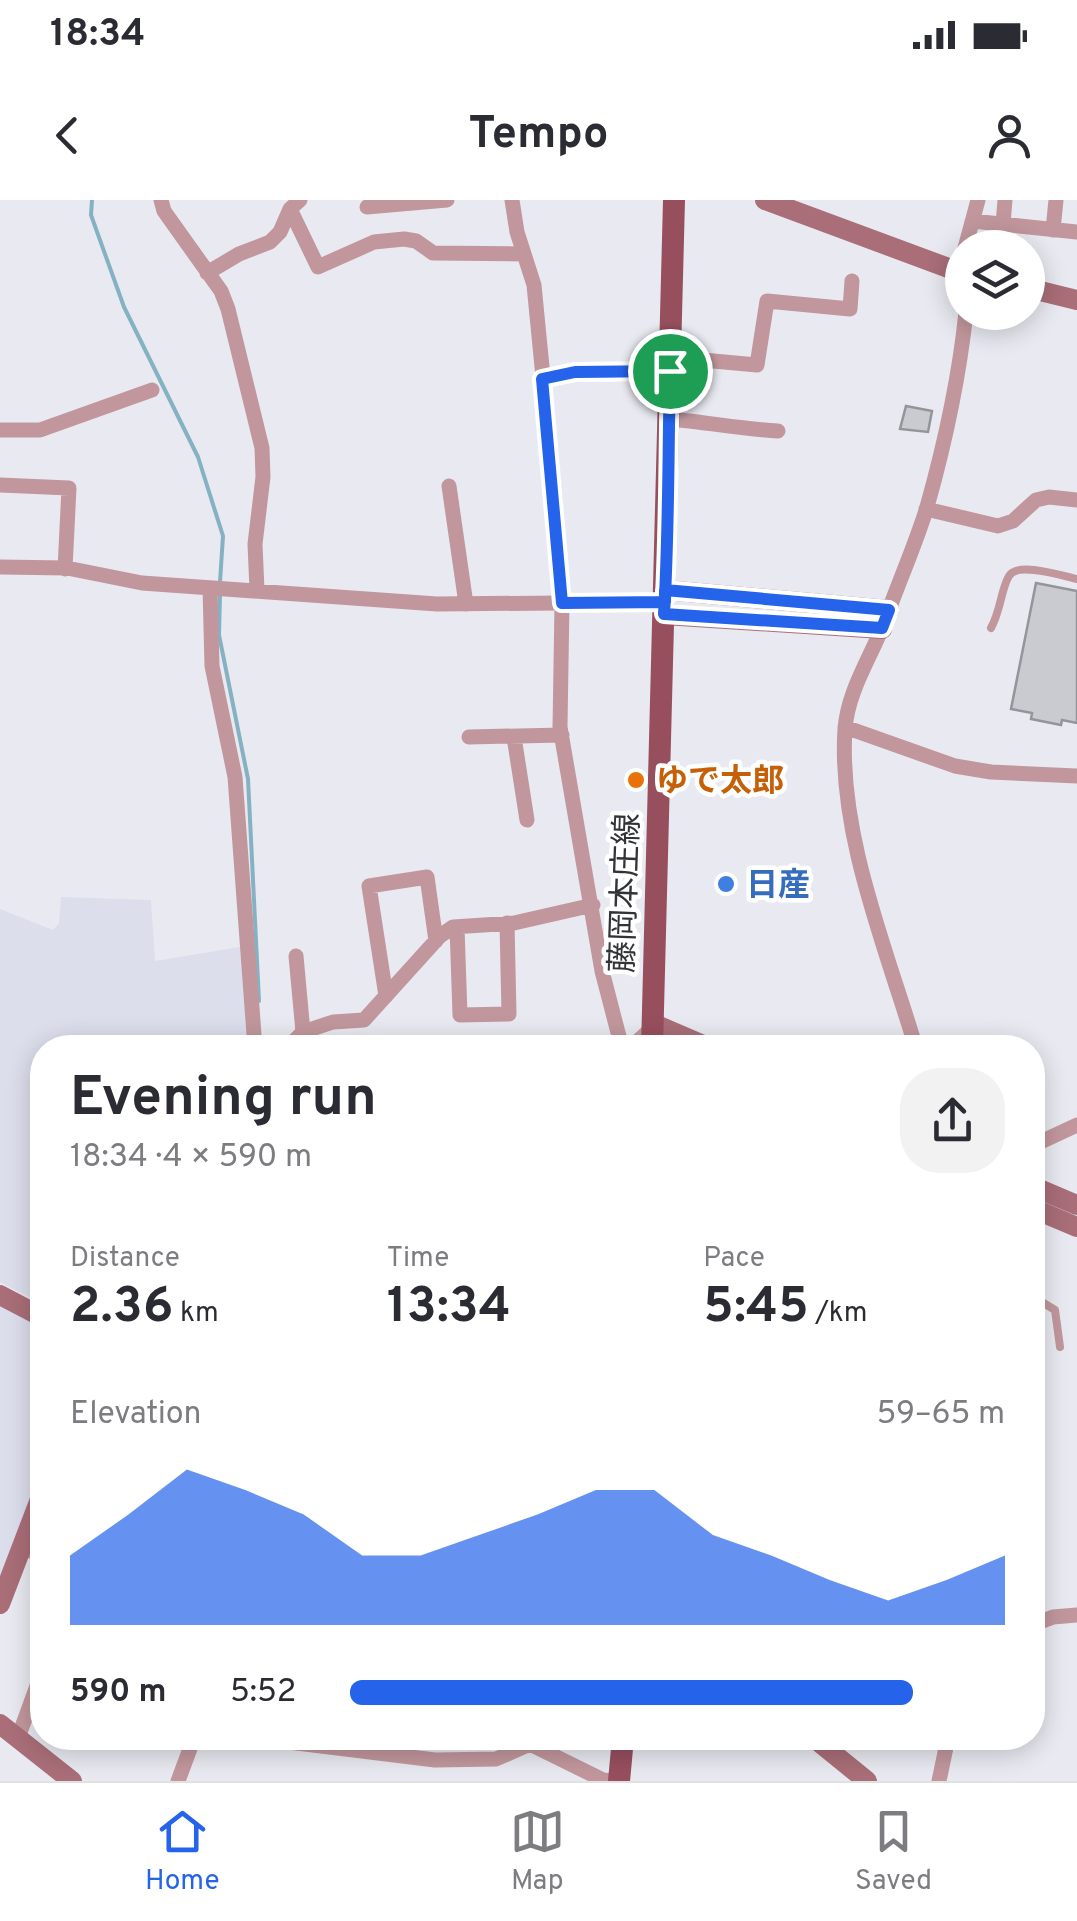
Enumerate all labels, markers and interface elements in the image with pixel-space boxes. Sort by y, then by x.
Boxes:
text: 18:34 [50,11,146,60]
text: Tempo [469,107,608,164]
icon: back [40,108,95,163]
icon: person [982,108,1037,163]
map controls [945,230,1045,330]
button: layers [945,230,1045,330]
pin [628,329,713,414]
icon: arrive [643,344,698,399]
place label: ゆで太郎 [656,763,784,803]
marker: ゆで太郎 [625,769,647,791]
street label: 藤岡本庄線 [604,812,650,974]
place label: 日産 [746,867,810,907]
marker: 日産 [715,873,737,895]
text: Evening run [70,1065,377,1135]
button: share [900,1068,1005,1173]
text: 18:34 · 4 × 590 m [70,1138,312,1178]
text: Distance [70,1241,180,1277]
text: Time [387,1241,449,1277]
text: Pace [703,1241,765,1277]
text: 2.36 [70,1277,173,1340]
text: 13:34 [387,1277,511,1340]
text: 5:45 [703,1277,809,1340]
text: km [173,1296,219,1332]
text: /km [809,1296,868,1332]
text: Elevation [70,1395,202,1435]
text: 59–65 m [876,1395,1005,1435]
text: 590 m [70,1673,166,1713]
text: 5:52 [230,1673,296,1713]
tab: Home [145,1804,219,1900]
tab: Map [510,1804,565,1900]
tab: Saved [855,1804,932,1900]

